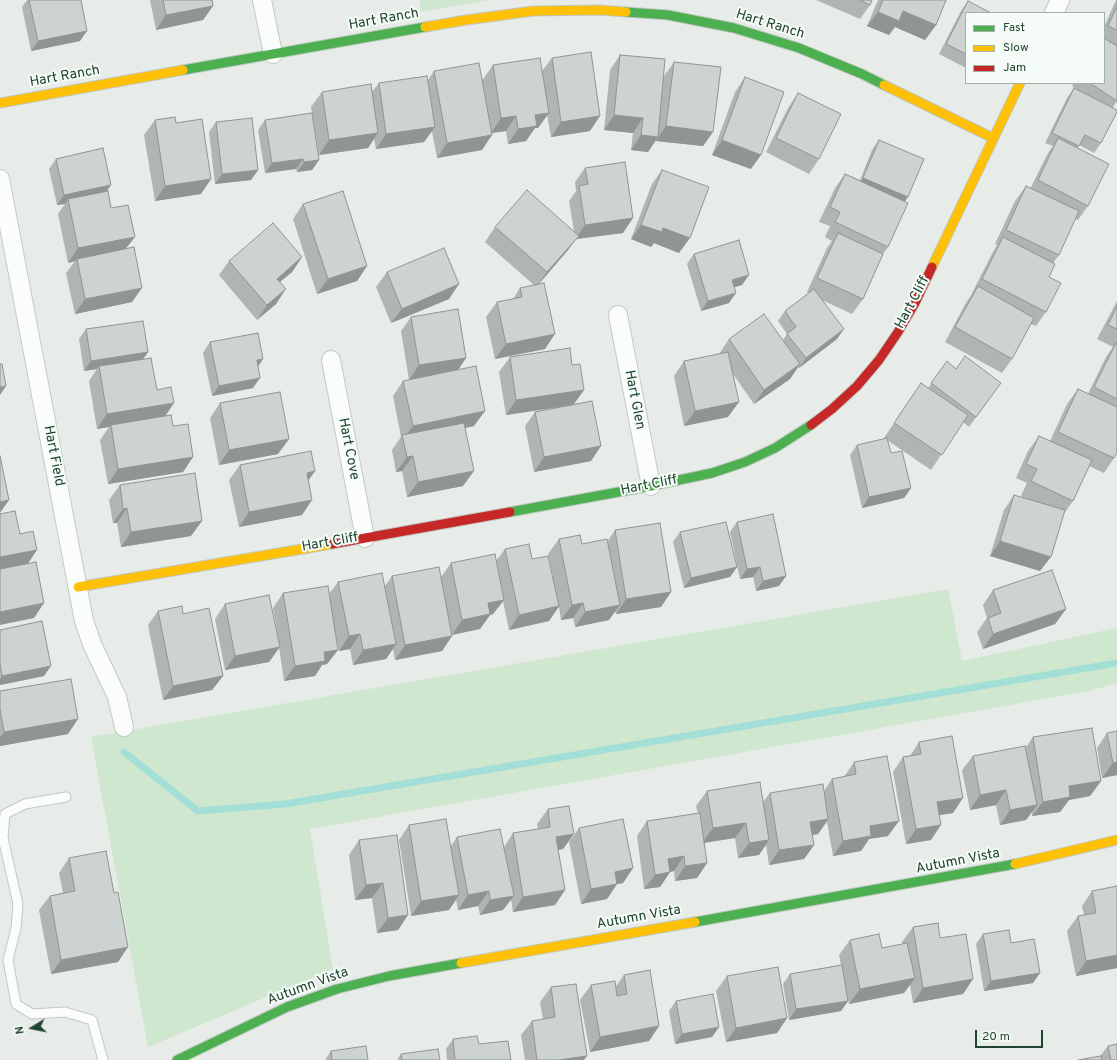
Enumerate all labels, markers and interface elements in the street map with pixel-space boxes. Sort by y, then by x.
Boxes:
street label: Hart Ranch [348,6,420,34]
street label: Hart Ranch [734,7,806,43]
legend [965,12,1105,84]
text: Fast [1003,20,1025,36]
text: Slow [1003,40,1029,56]
text: Jam [1003,60,1026,76]
street label: Hart Ranch [29,63,101,91]
street label: Hart Cliff [892,274,934,332]
street label: Hart Glen [620,369,648,431]
street label: Hart Cove [334,417,362,481]
street label: Hart Field [39,424,67,488]
street label: Hart Cliff [619,472,679,500]
street label: Hart Cliff [301,530,359,556]
street label: Autumn Vista [915,846,1001,878]
street label: Autumn Vista [596,902,682,934]
street label: Autumn Vista [265,965,351,1009]
north arrow [12,1008,52,1048]
scale bar [977,1022,1045,1048]
text: N [13,1025,28,1035]
text: 20 m [982,1029,1010,1045]

